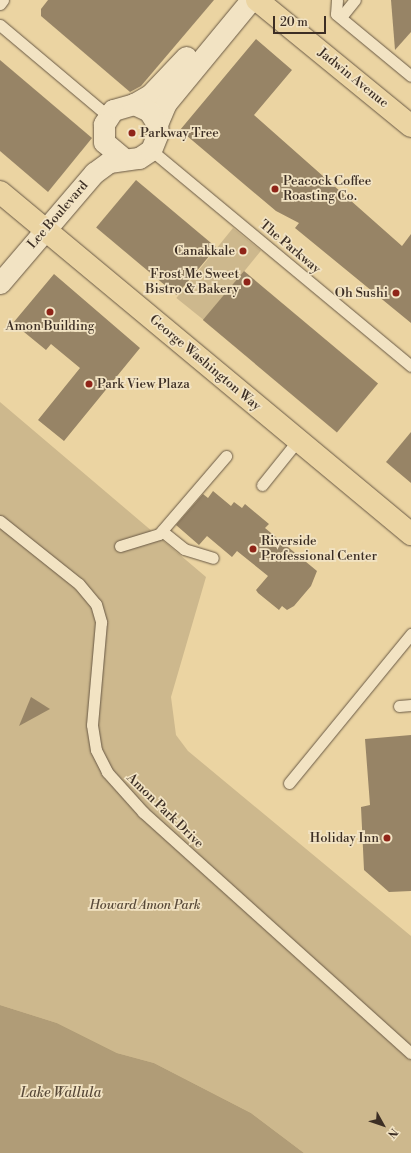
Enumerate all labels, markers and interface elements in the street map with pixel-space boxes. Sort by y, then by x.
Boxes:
scale bar [275,8,328,34]
text: 20 m [280,15,308,30]
street label: Jadwin Avenue [315,45,391,111]
place label: Parkway Tree [140,125,219,141]
marker: Parkway Tree [127,128,137,138]
place label: Peacock Coffee Roasting Co. [283,174,371,205]
street label: Lee Boulevard [24,178,92,252]
marker: Peacock Coffee Roasting Co. [270,184,280,194]
street label: The Parkway [256,217,324,277]
place label: Canakkale [174,243,235,259]
marker: Canakkale [238,246,248,256]
place label: Frost Me Sweet Bistro & Bakery [145,267,239,298]
marker: Frost Me Sweet Bistro & Bakery [242,277,252,287]
place label: Oh Sushi [335,285,388,301]
marker: Oh Sushi [391,288,401,298]
marker: Amon Building [45,307,55,317]
street label: George Washington Way [146,312,264,414]
place label: Amon Building [6,318,94,334]
place label: Park View Plaza [97,376,190,392]
marker: Park View Plaza [84,379,94,389]
place label: Riverside Professional Center [261,534,377,565]
marker: Riverside Professional Center [248,544,258,554]
street label: Amon Park Drive [123,770,207,852]
place label: Holiday Inn [310,830,379,846]
marker: Holiday Inn [382,833,392,843]
park label: Howard Amon Park [90,897,200,913]
water label: Lake Wallula [21,1085,101,1101]
north arrow [363,1105,403,1145]
text: N [384,1125,400,1141]

